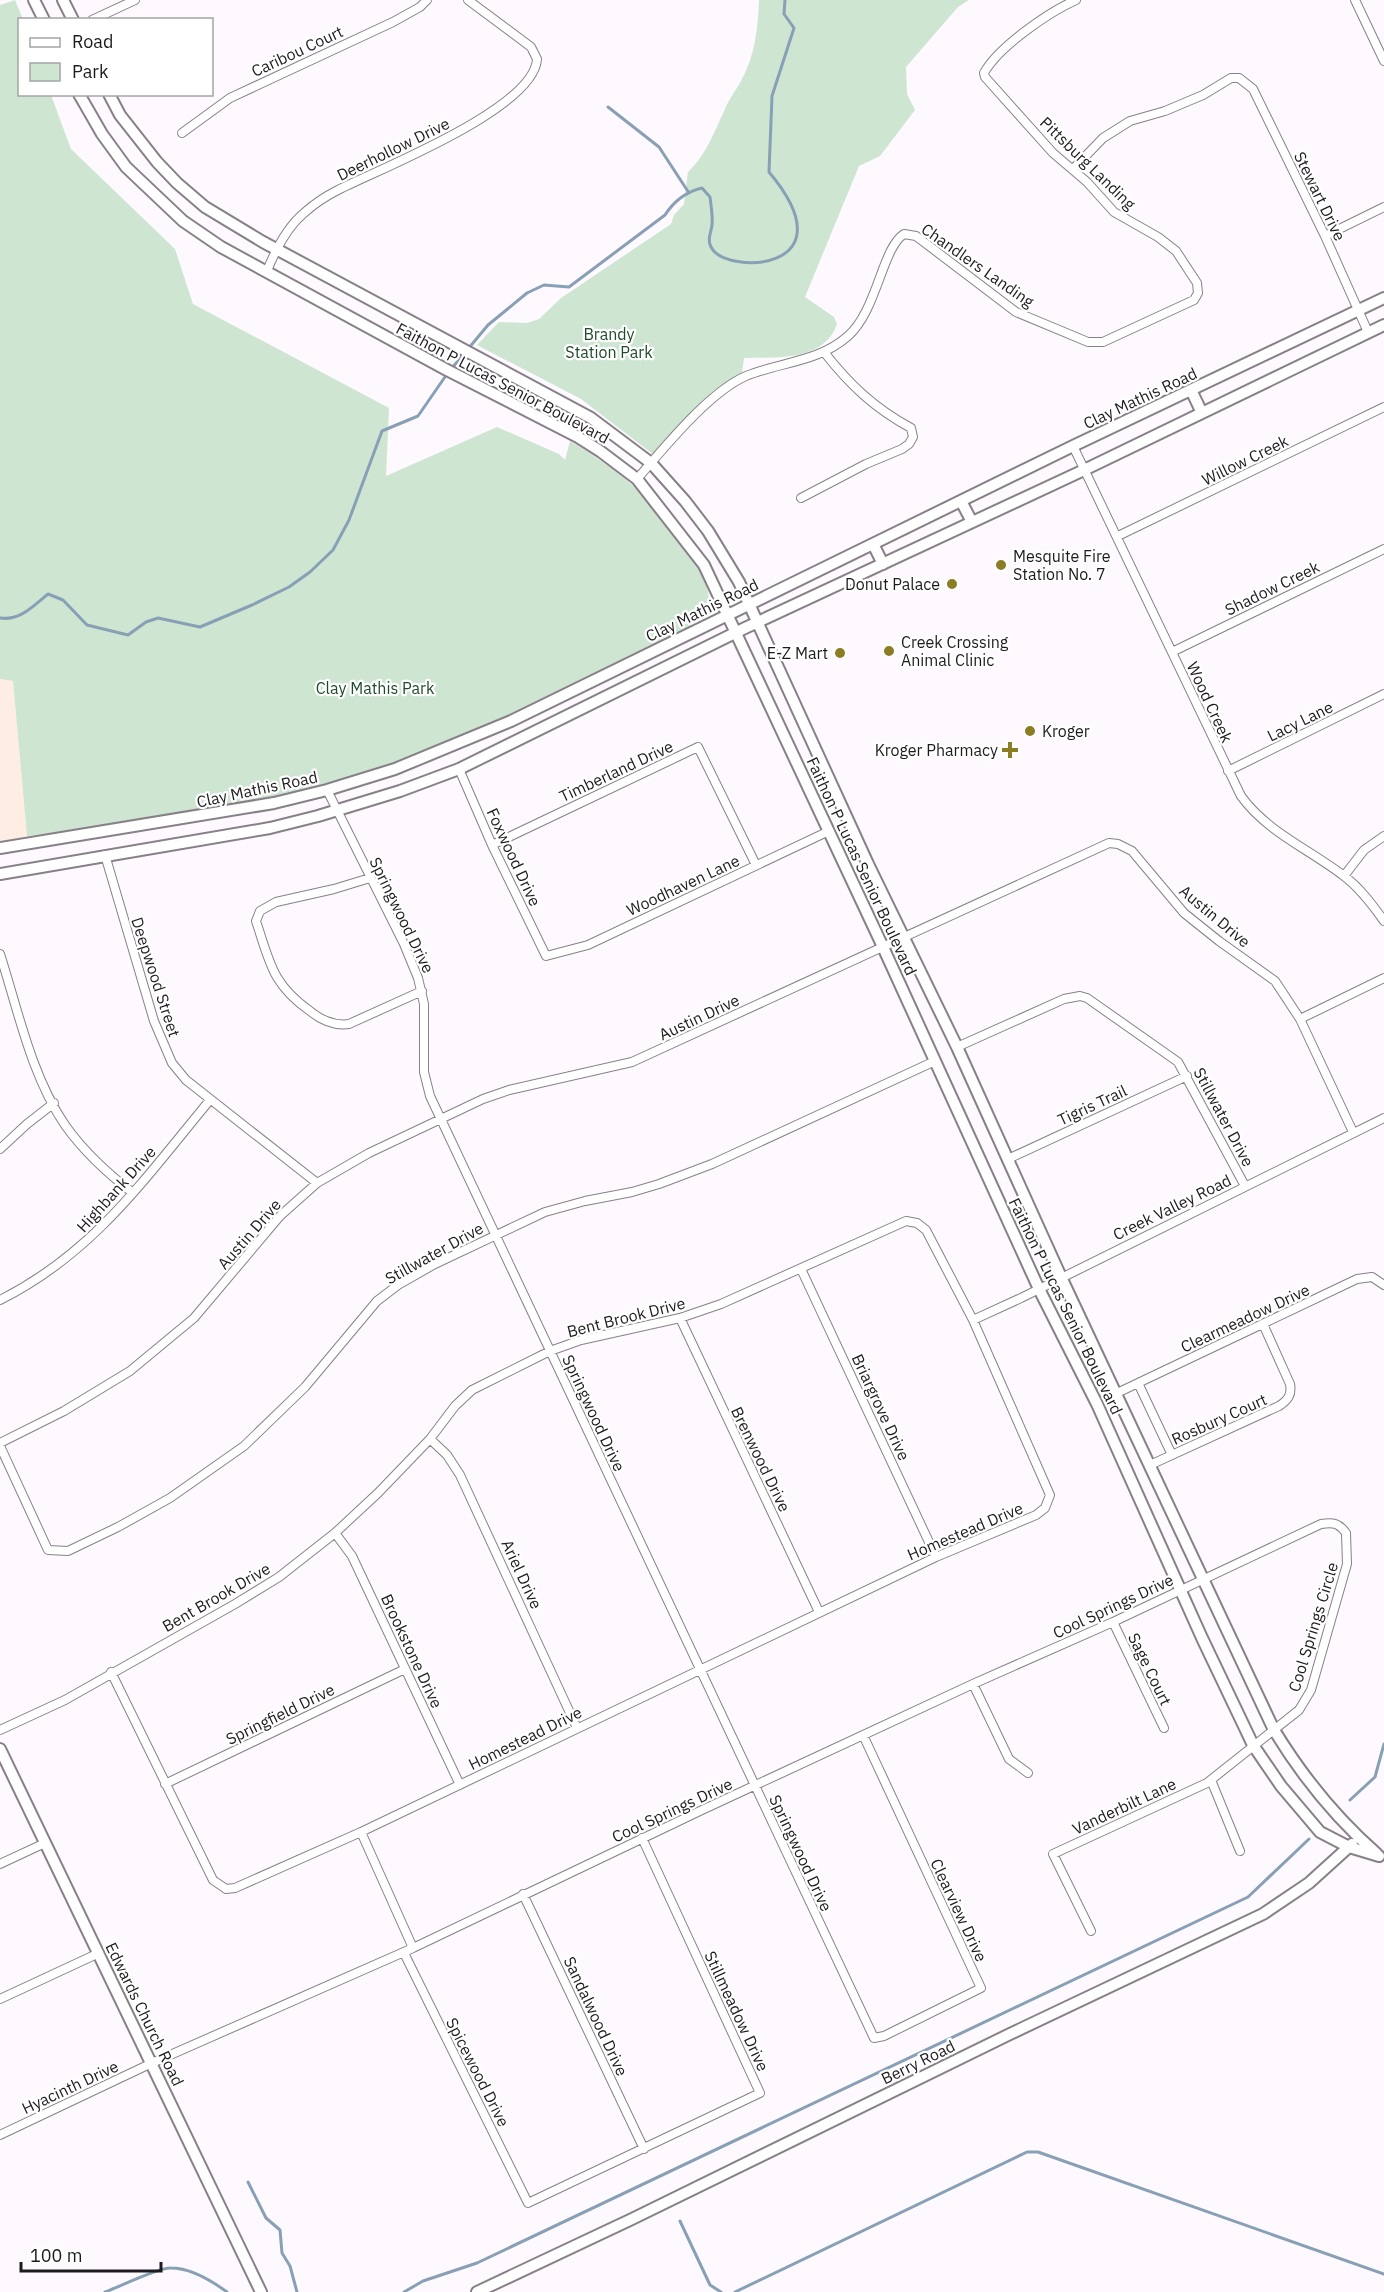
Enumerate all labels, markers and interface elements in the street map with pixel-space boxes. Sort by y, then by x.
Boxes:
legend [18,18,213,96]
street label: Caribou Court [248,21,346,81]
text: Road [72,30,113,53]
text: Park [72,60,109,83]
street label: Pittsburg Landing [1036,112,1140,214]
street label: Deerhollow Drive [333,113,453,185]
street label: Stewart Drive [1290,148,1350,244]
street label: Chandlers Landing [918,219,1039,312]
street label: Faithon P Lucas Senior Boulevard [393,318,613,448]
park label: Brandy Station Park [565,324,653,362]
street label: Clay Mathis Road [1080,363,1200,433]
street label: Willow Creek [1199,430,1292,489]
place label: Mesquite Fire Station No. 7 [1013,546,1111,584]
street label: Shadow Creek [1221,556,1323,620]
marker: Mesquite Fire Station No. 7 [994,558,1008,572]
street label: Clay Mathis Road [642,574,762,646]
place label: Donut Palace [845,574,940,594]
marker: Donut Palace [945,577,959,591]
place label: Creek Crossing Animal Clinic [901,632,1009,670]
place label: E-Z Mart [767,643,828,663]
marker: Creek Crossing Animal Clinic [882,644,896,658]
marker: E-Z Mart [833,646,847,660]
street label: Wood Creek [1183,658,1238,746]
park label: Clay Mathis Park [316,678,435,698]
street label: Lacy Lane [1264,696,1336,746]
place label: Kroger [1042,721,1090,741]
marker: Kroger [1023,724,1037,738]
street label: Timberland Drive [556,736,676,806]
place label: Kroger Pharmacy [875,740,998,760]
marker: Kroger Pharmacy [1003,743,1017,757]
street label: Faithon P Lucas Senior Boulevard [803,754,921,978]
street label: Clay Mathis Road [195,766,319,812]
street label: Foxwood Drive [483,805,545,909]
street label: Woodhaven Lane [623,850,743,920]
street label: Springwood Drive [365,854,439,976]
street label: Austin Drive [1175,880,1255,952]
street label: Deepwood Street [127,915,185,1039]
street label: Austin Drive [656,990,743,1044]
street label: Stillwater Drive [1190,1064,1259,1170]
street label: Tigris Trail [1054,1080,1130,1130]
street label: Highbank Drive [72,1142,160,1236]
street label: Creek Valley Road [1110,1170,1234,1244]
street label: Faithon P Lucas Senior Boulevard [1005,1194,1127,1418]
street label: Austin Drive [213,1195,285,1273]
street label: Stillwater Drive [381,1218,487,1288]
street label: Clearmeadow Drive [1177,1279,1313,1357]
street label: Bent Brook Drive [565,1293,687,1341]
street label: Briargrove Drive [848,1351,914,1463]
street label: Springwood Drive [558,1352,630,1475]
street label: Rosbury Court [1168,1389,1270,1449]
street label: Brenwood Drive [727,1403,795,1515]
street label: Homestead Drive [904,1498,1026,1564]
street label: Ariel Drive [497,1536,547,1612]
street label: Bent Brook Drive [159,1558,274,1636]
street label: Cool Springs Circle [1284,1560,1342,1694]
street label: Cool Springs Drive [1050,1569,1177,1643]
street label: Brookstone Drive [377,1591,447,1711]
street label: Sage Court [1124,1629,1176,1709]
street label: Springfield Drive [222,1679,338,1749]
street label: Homestead Drive [465,1702,585,1774]
street label: Cool Springs Drive [609,1773,736,1847]
street label: Vanderbilt Lane [1069,1773,1179,1839]
street label: Springwood Drive [765,1792,837,1915]
street label: Clearview Drive [926,1855,992,1965]
street label: Edwards Church Road [102,1939,188,2089]
street label: Stillmeadow Drive [700,1948,774,2074]
street label: Sandalwood Drive [560,1953,632,2079]
street label: Spicewood Drive [442,2014,514,2130]
street label: Berry Road [878,2036,958,2088]
street label: Hyacinth Drive [18,2056,122,2118]
scale bar [21,2235,160,2273]
text: 100 m [30,2244,82,2267]

